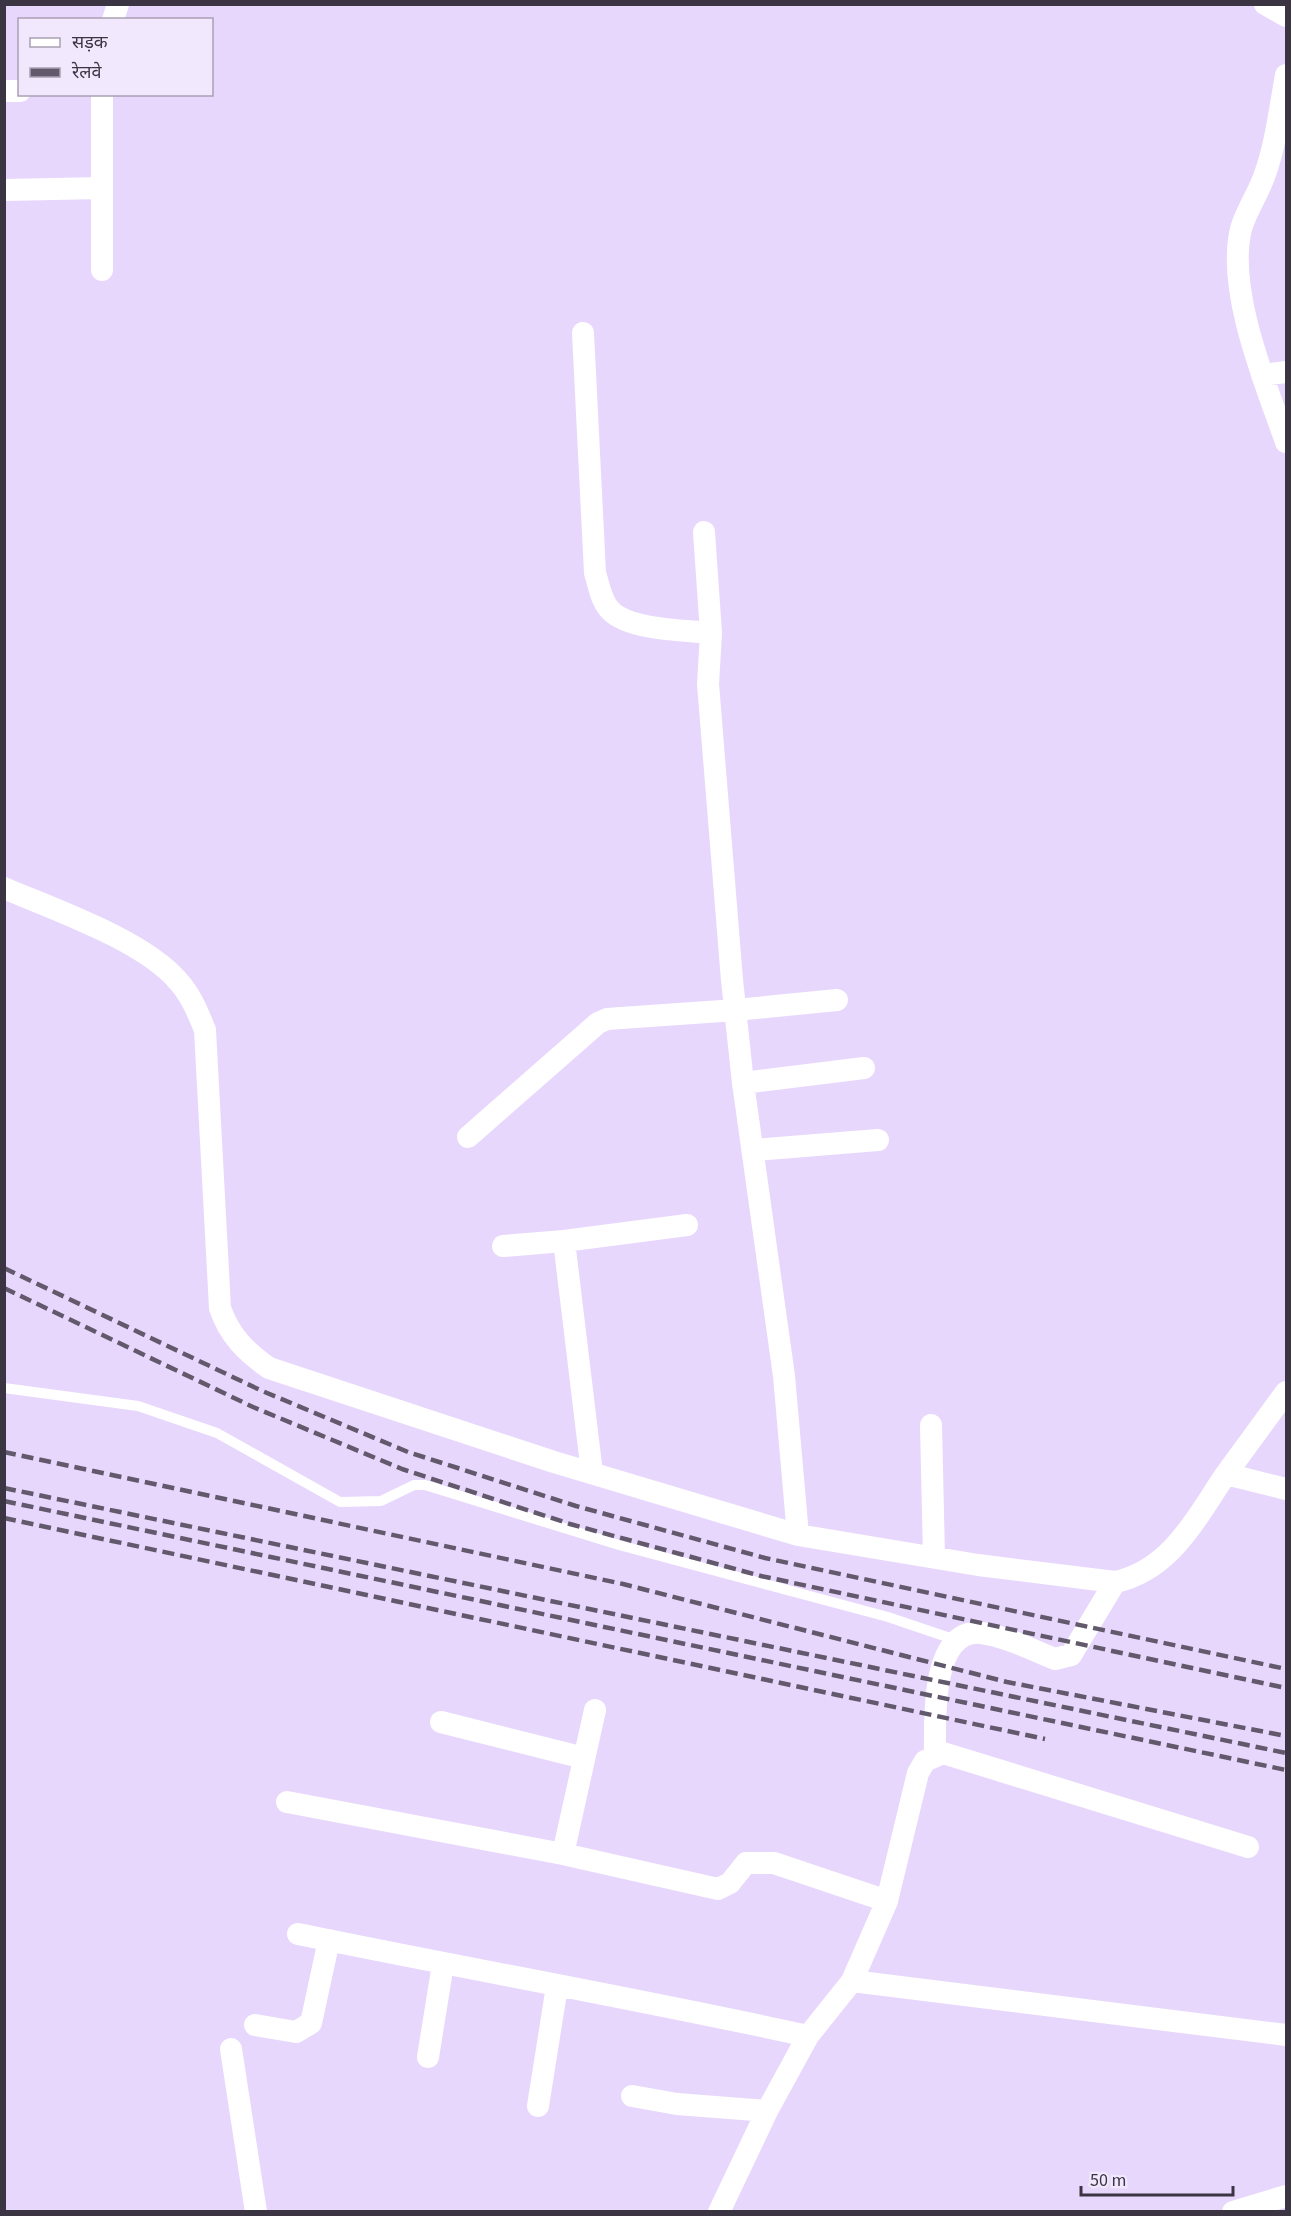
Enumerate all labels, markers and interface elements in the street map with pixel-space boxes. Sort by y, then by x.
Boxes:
legend [18,18,213,96]
text: सड़क [72,30,109,55]
text: रेलवे [71,60,103,85]
scale bar [1081,2159,1232,2197]
text: 50 m [1090,2168,1126,2193]

